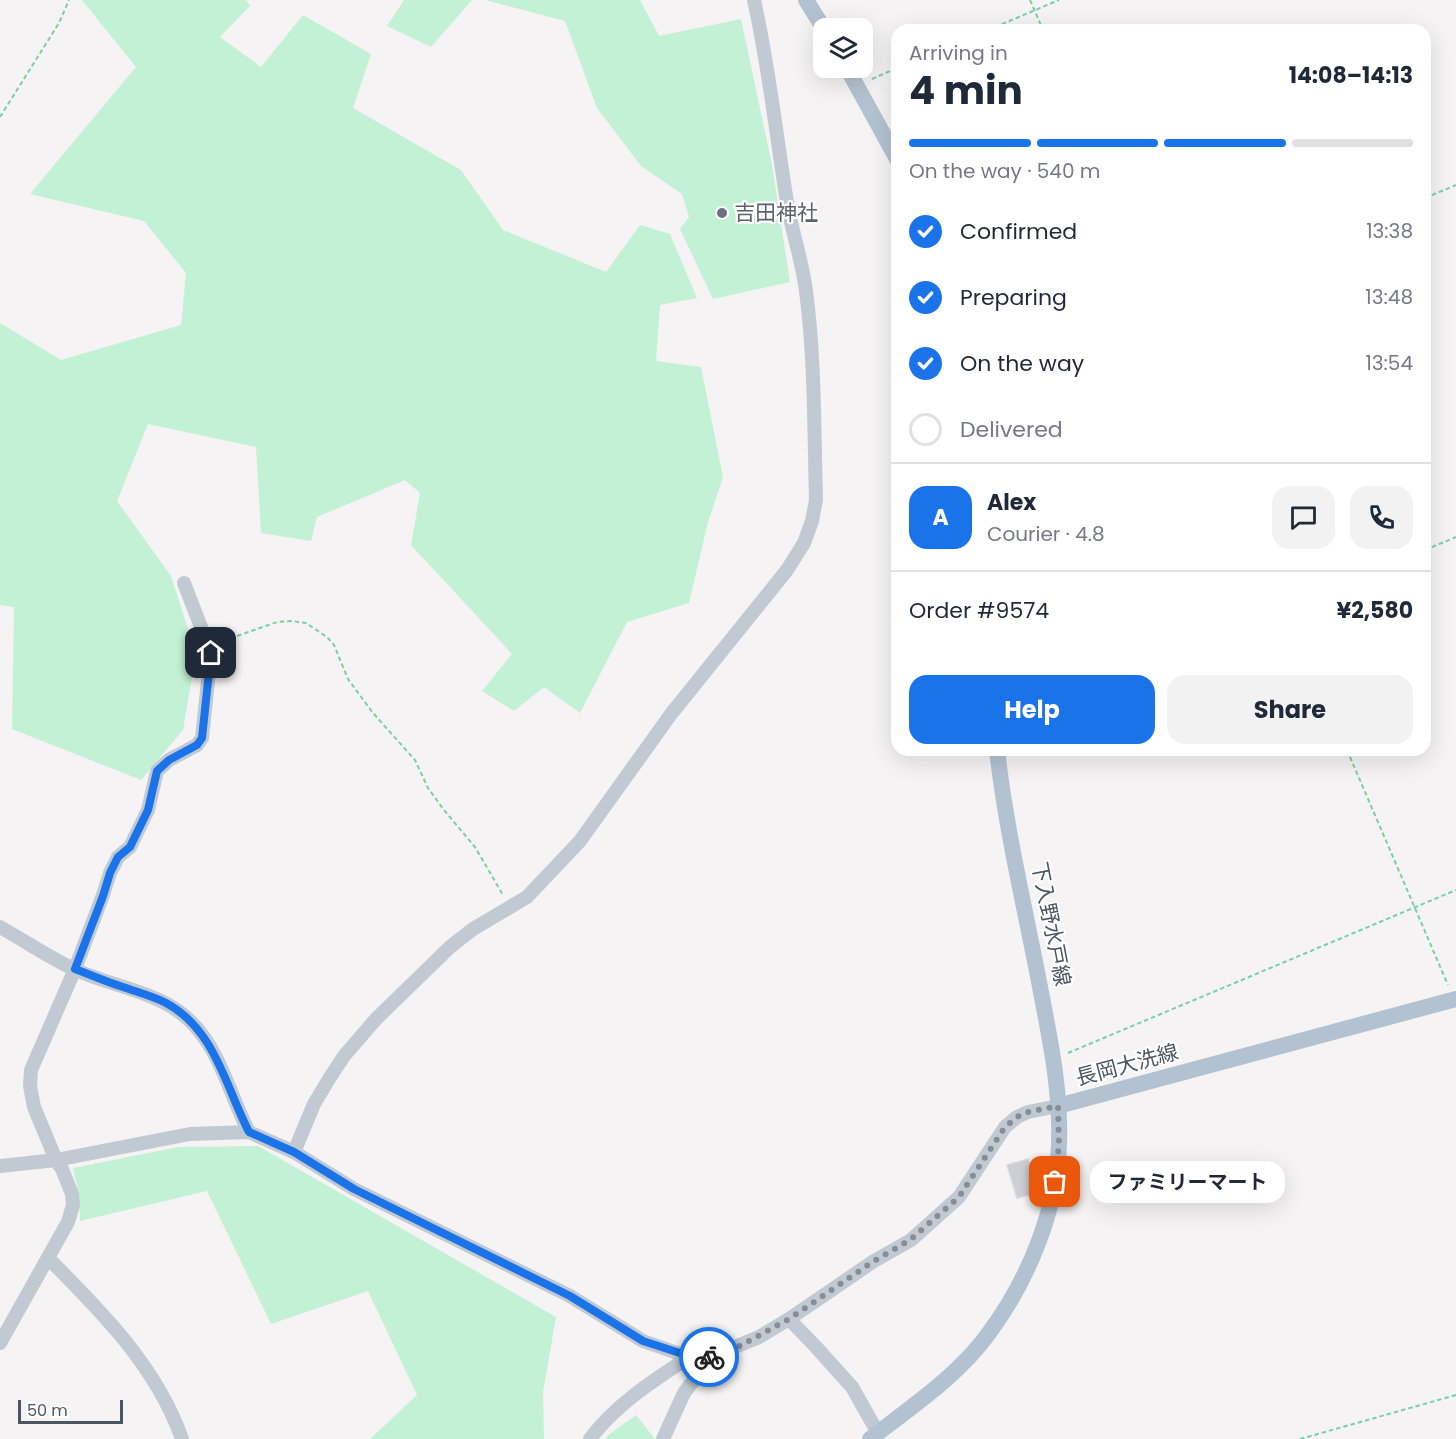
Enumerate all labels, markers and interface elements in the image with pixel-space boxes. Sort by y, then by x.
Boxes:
map controls [813,18,873,78]
button: layers [813,18,873,78]
text: Arriving in [909,39,1008,67]
text: 14:08–14:13 [1289,60,1413,91]
text: 4 min [909,63,1023,118]
text: On the way · 540 m [909,157,1100,185]
place label: 吉田神社 [734,198,818,227]
marker: 吉田神社 [715,206,729,220]
icon: check [909,215,942,248]
text: Confirmed [960,216,1077,247]
text: 13:38 [1366,217,1413,245]
icon: check [909,281,942,314]
text: Preparing [960,282,1067,313]
text: 13:48 [1365,283,1413,311]
icon: check [909,347,942,380]
text: On the way [960,348,1084,379]
text: 13:54 [1365,349,1413,377]
text: Delivered [960,414,1063,445]
button: chat [1272,486,1335,549]
button: phone [1350,486,1413,549]
text: Alex [987,487,1036,518]
text: A [932,502,949,533]
text: Courier · 4.8 [987,520,1105,548]
text: Order #9574 [909,595,1049,626]
text: ¥2,580 [1336,595,1413,626]
pin [185,627,236,678]
icon: home [194,636,227,669]
button: Help [909,675,1155,744]
button: Share [1167,675,1413,744]
street label: 下入野水戸線 [1025,859,1078,989]
street label: 長岡大洗線 [1072,1037,1181,1092]
pin [1029,1156,1080,1207]
callout: ファミリーマート [1091,1161,1286,1203]
icon: bag [1038,1165,1071,1198]
text: ファミリーマート [1108,1168,1268,1196]
courier [679,1327,739,1387]
icon: bike [693,1341,726,1374]
scale bar [18,1397,123,1424]
text: 50 m [27,1399,68,1422]

